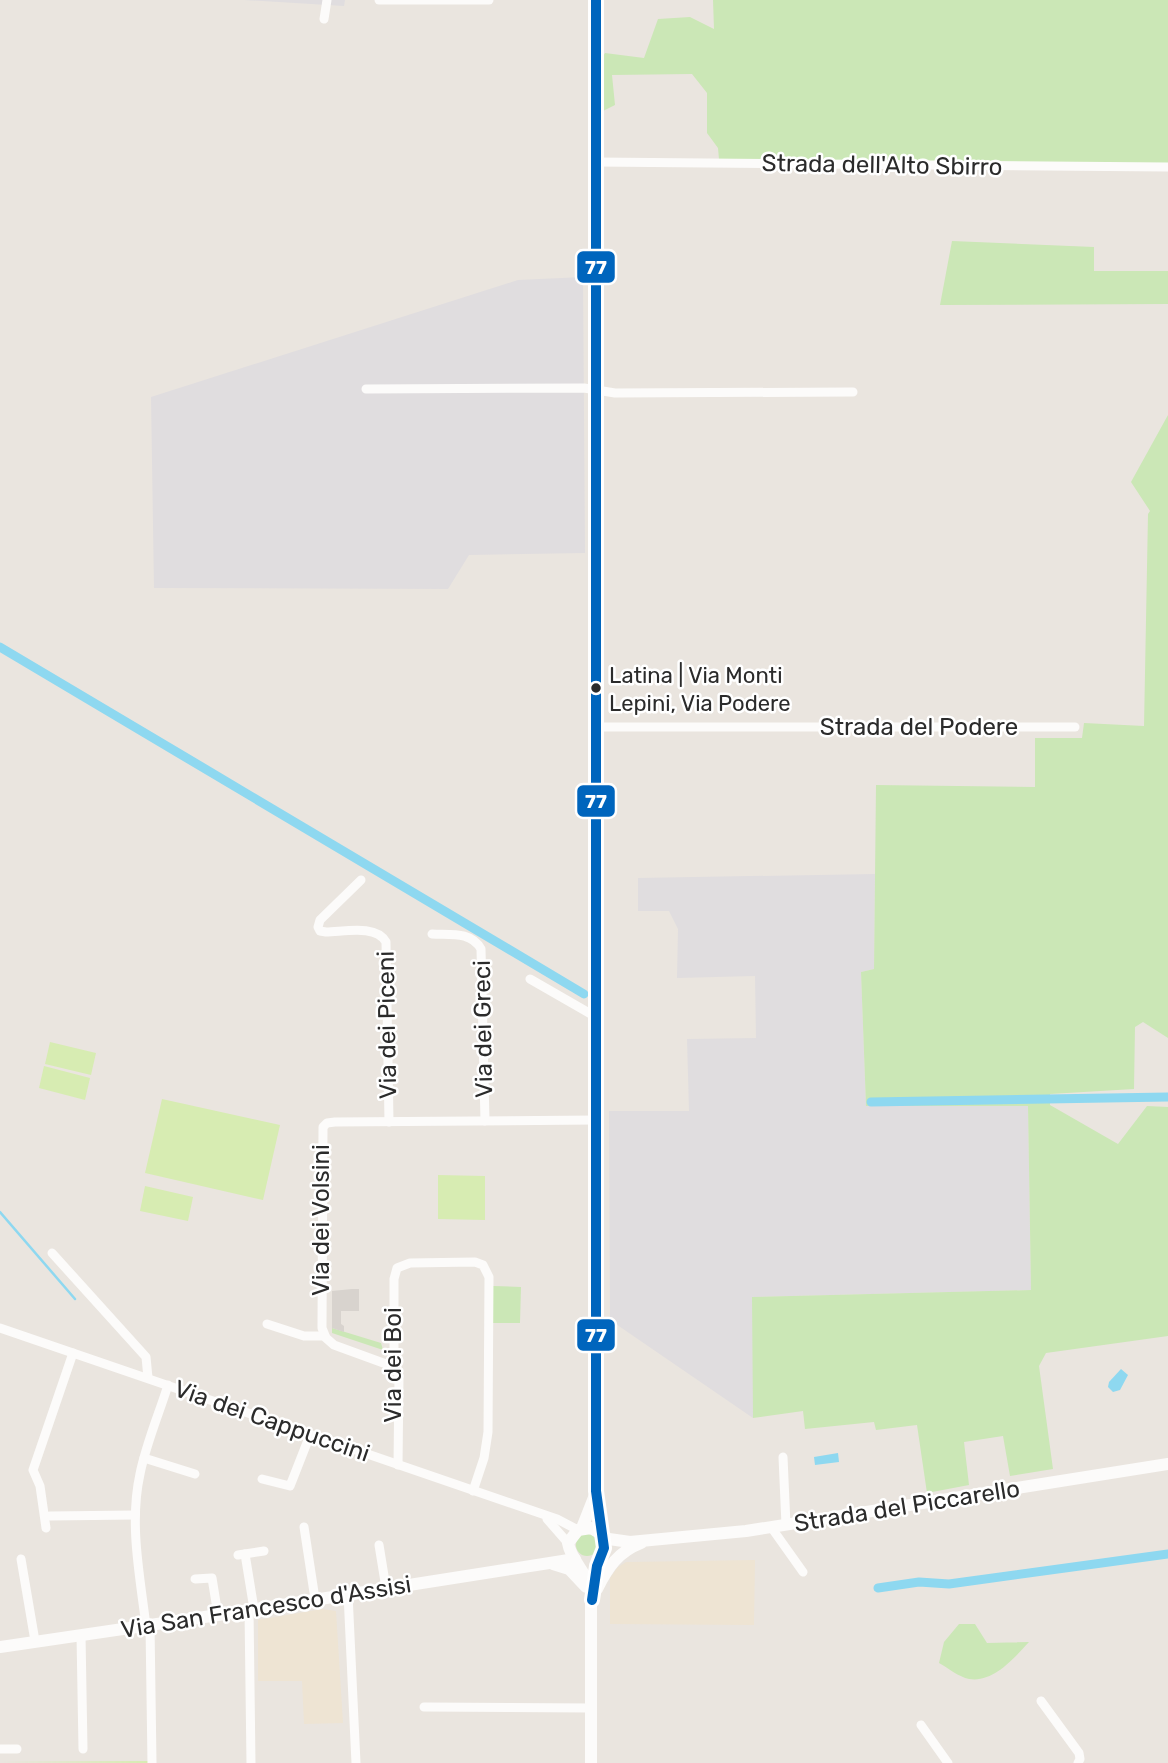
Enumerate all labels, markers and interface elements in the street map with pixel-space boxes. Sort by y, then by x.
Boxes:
street label: Strada dell'Alto Sbirro [761,149,1003,181]
line badge: 77 [576,250,616,284]
text: 77 [585,256,607,279]
place label: Latina | Via Monti Lepini, Via Podere [609,662,791,717]
marker: Latina | Via Monti Lepini, Via Podere [589,681,603,695]
street label: Strada del Podere [820,713,1018,741]
line badge: 77 [576,784,616,818]
text: 77 [585,790,607,813]
street label: Via dei Piceni [372,951,402,1099]
street label: Via dei Greci [468,960,498,1098]
street label: Via dei Volsini [307,1144,335,1296]
street label: Via dei Boi [379,1307,407,1423]
line badge: 77 [576,1318,616,1352]
text: 77 [585,1324,607,1347]
street label: Via dei Cappuccini [171,1374,373,1468]
street label: Strada del Piccarello [792,1474,1022,1538]
street label: Via San Francesco d'Assisi [119,1570,413,1644]

